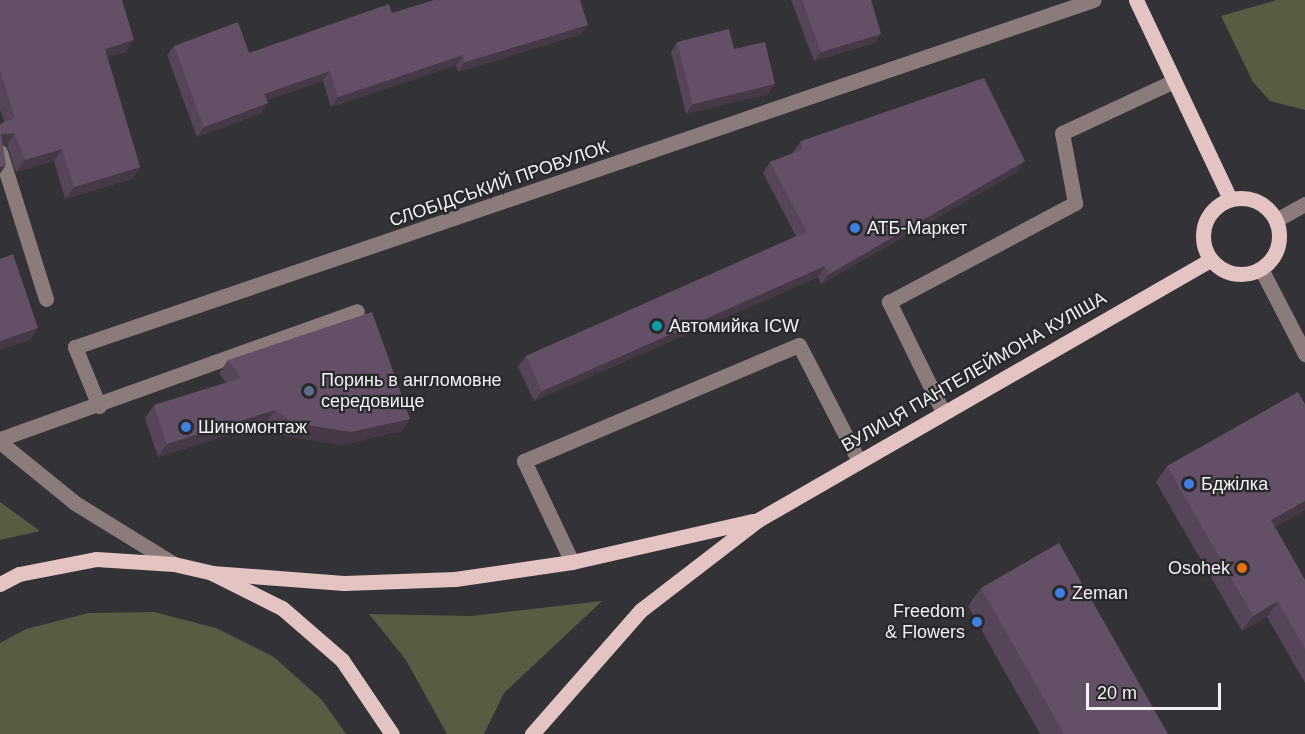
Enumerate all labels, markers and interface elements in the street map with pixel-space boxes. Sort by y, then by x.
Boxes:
street label: СЛОБІДСЬКИЙ ПРОВУЛОК [387,136,611,232]
place label: АТБ-Маркет [867,217,967,239]
marker: АТБ-Маркет [848,221,862,235]
street label: ВУЛИЦЯ ПАНТЕЛЕЙМОНА КУЛІША [838,287,1110,457]
place label: Автомийка ICW [669,315,799,337]
marker: Автомийка ICW [650,319,664,333]
place label: Поринь в англомовне середовище [321,370,502,412]
marker: Поринь в англомовне середовище [302,384,316,398]
place label: Шиномонтаж [198,416,307,438]
marker: Шиномонтаж [179,420,193,434]
place label: Бджілка [1201,473,1268,495]
marker: Бджілка [1182,477,1196,491]
place label: Оsоhek [1168,557,1230,579]
marker: Оsоhek [1235,561,1249,575]
place label: Zeman [1072,582,1128,604]
marker: Zeman [1053,586,1067,600]
place label: Freedom & Flowers [885,601,965,644]
marker: Freedom & Flowers [970,615,984,629]
scale bar [1089,671,1224,709]
text: 20 m [1097,683,1137,703]

